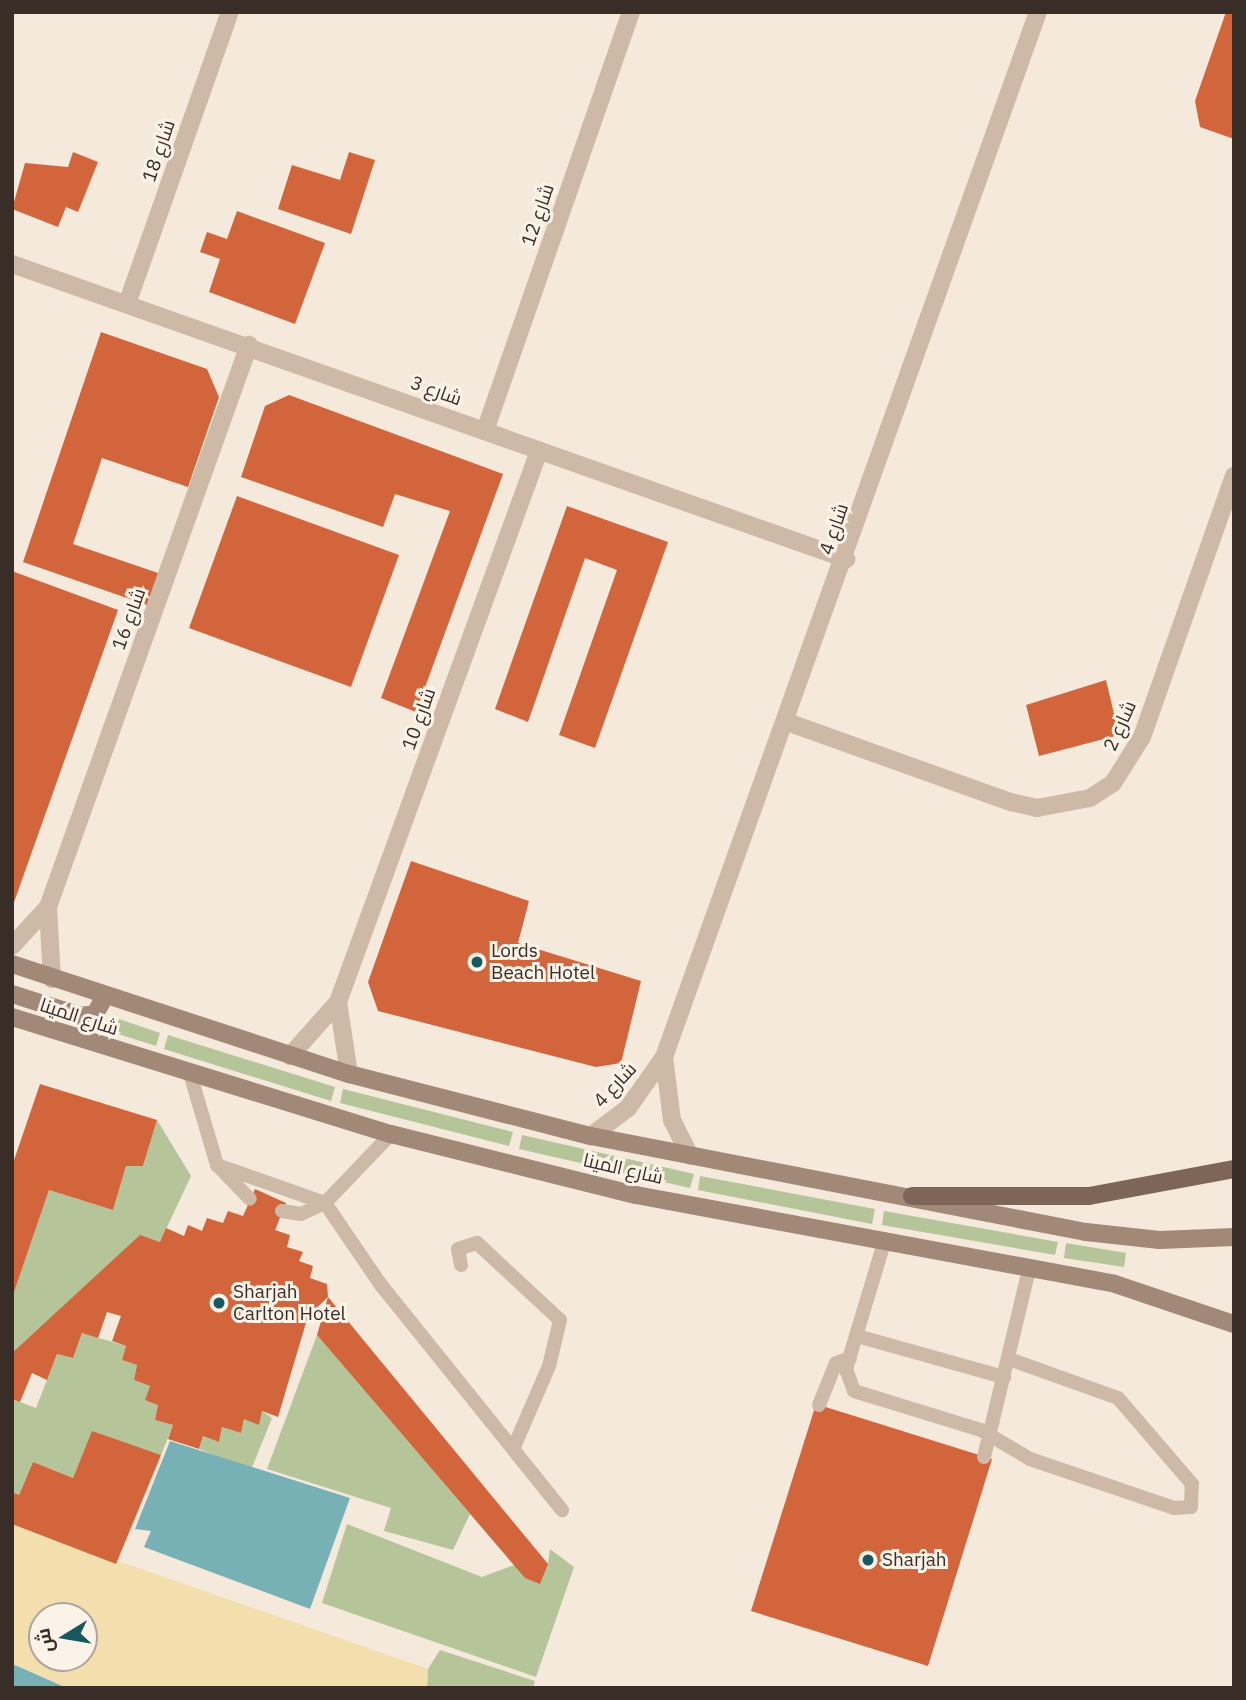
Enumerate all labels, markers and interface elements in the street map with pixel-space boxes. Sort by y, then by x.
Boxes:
street label: شارع 18 [138,117,180,185]
street label: شارع 12 [517,181,559,249]
street label: شارع 3 [407,371,465,411]
street label: شارع 4 [815,500,853,558]
street label: شارع 16 [107,585,151,653]
street label: شارع 10 [397,685,441,753]
street label: شارع 2 [1099,697,1141,755]
place label: Lords Beach Hotel [491,940,595,984]
marker: Lords Beach Hotel [469,954,485,970]
street label: شارع المينا [37,994,121,1040]
street label: شارع 4 [589,1058,641,1112]
street label: شارع المينا [581,1149,665,1189]
place label: Sharjah Carlton Hotel [233,1281,346,1325]
marker: Sharjah Carlton Hotel [211,1295,227,1311]
place label: Sharjah [882,1549,947,1571]
marker: Sharjah [860,1552,876,1568]
north arrow [28,1602,98,1672]
text: ش [30,1626,58,1655]

